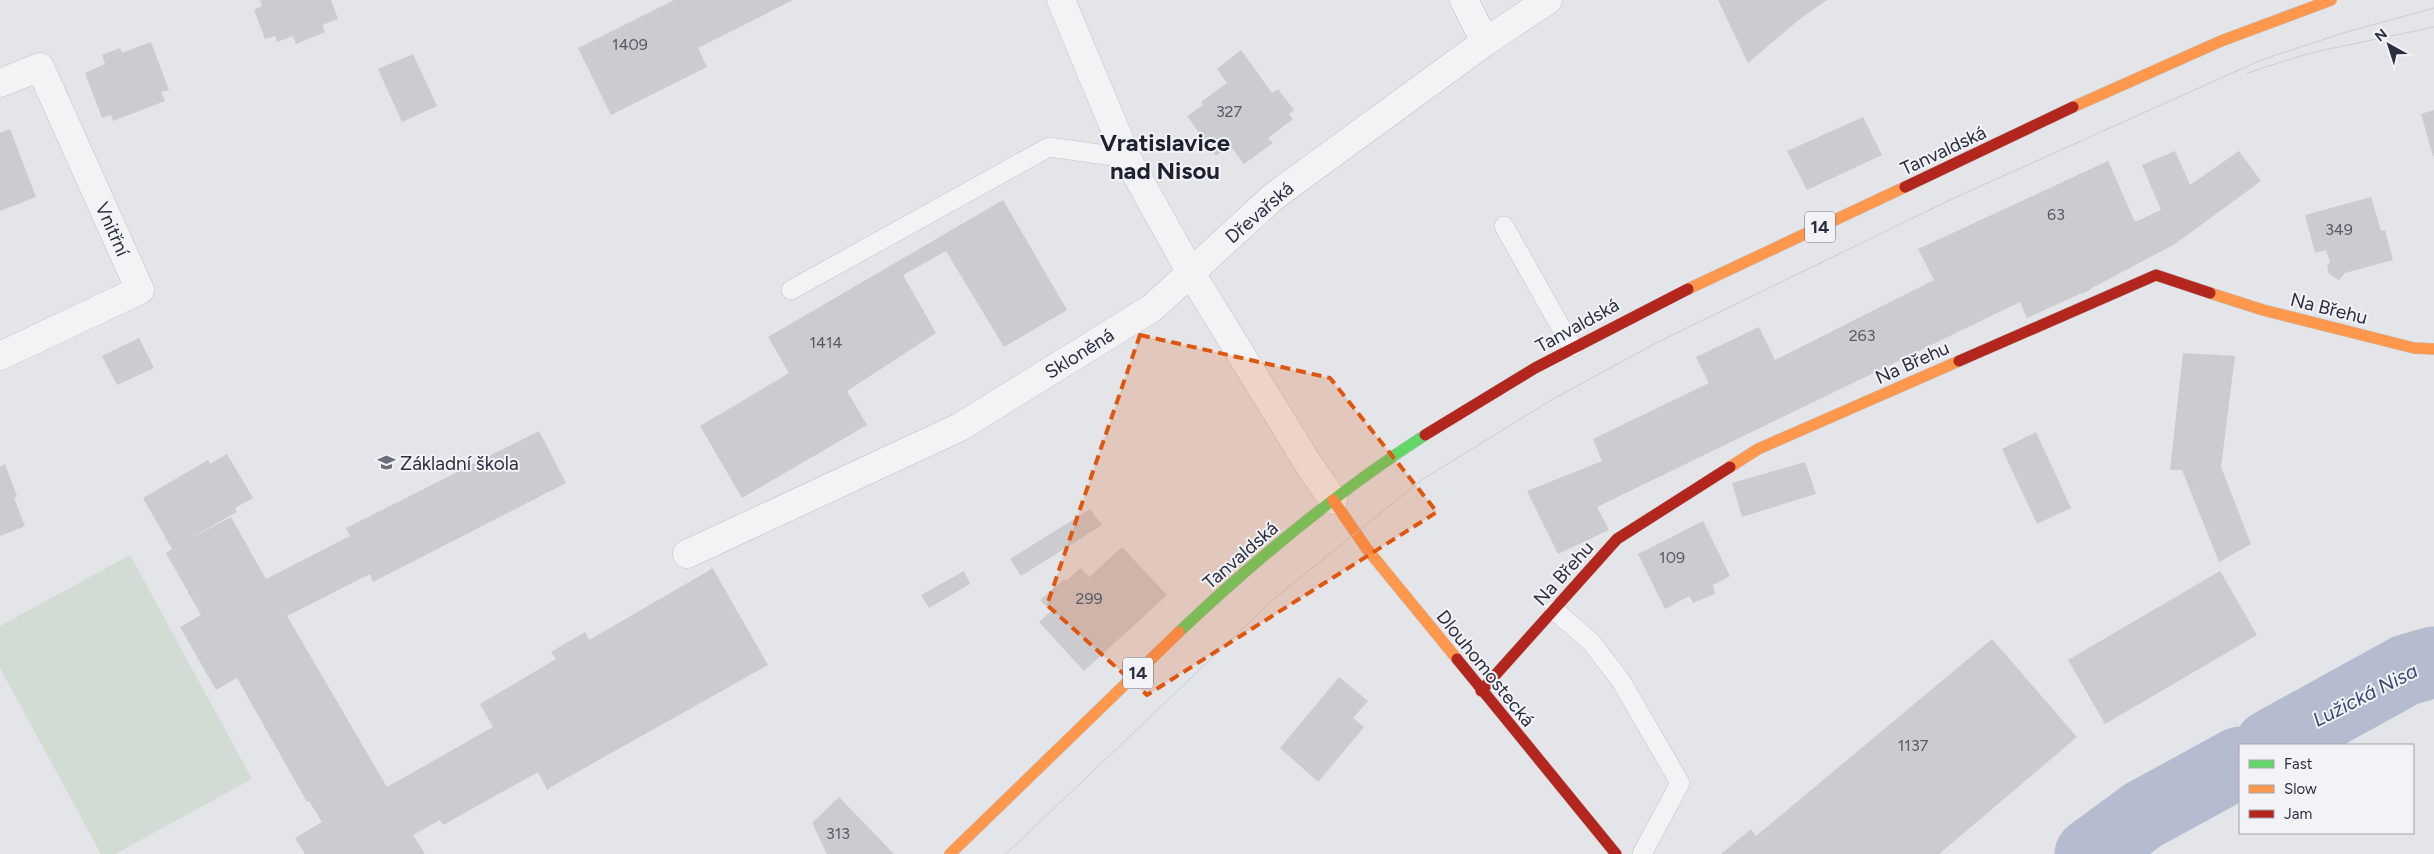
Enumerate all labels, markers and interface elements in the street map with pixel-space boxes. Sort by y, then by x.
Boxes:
north arrow [2364,20,2414,70]
text: N [2372,25,2391,45]
house number: 1409 [612,35,648,54]
house number: 327 [1216,102,1243,121]
street label: Tanvaldská [1897,121,1990,180]
district label: Vratislavice nad Nisou [1100,128,1230,185]
street label: Dřevařská [1220,176,1298,248]
street label: Vnitřní [91,199,135,261]
house number: 63 [2047,205,2065,224]
road number: 14 [1805,212,1835,242]
house number: 349 [2325,220,2353,239]
street label: Na Břehu [2288,288,2370,329]
street label: Tanvaldská [1532,293,1623,358]
street label: Skloněná [1040,323,1118,384]
house number: 263 [1849,326,1875,345]
house number: 1414 [809,333,843,352]
street label: Na Břehu [1872,336,1953,389]
place label: Základní škola [400,452,519,475]
school or university icon: Základní škola [376,453,396,473]
street label: Tanvaldská [1198,517,1282,594]
street label: Na Břehu [1528,536,1598,610]
house number: 109 [1659,548,1685,567]
house number: 299 [1075,589,1103,608]
street label: Dlouhomostecká [1432,606,1540,731]
road number: 14 [1123,658,1153,688]
water label: Lužická Nisa [2309,658,2422,732]
house number: 1137 [1898,736,1929,755]
legend [2239,744,2414,834]
text: Fast [2284,755,2313,773]
text: Slow [2284,780,2317,798]
text: Jam [2284,805,2312,823]
house number: 313 [826,824,850,843]

